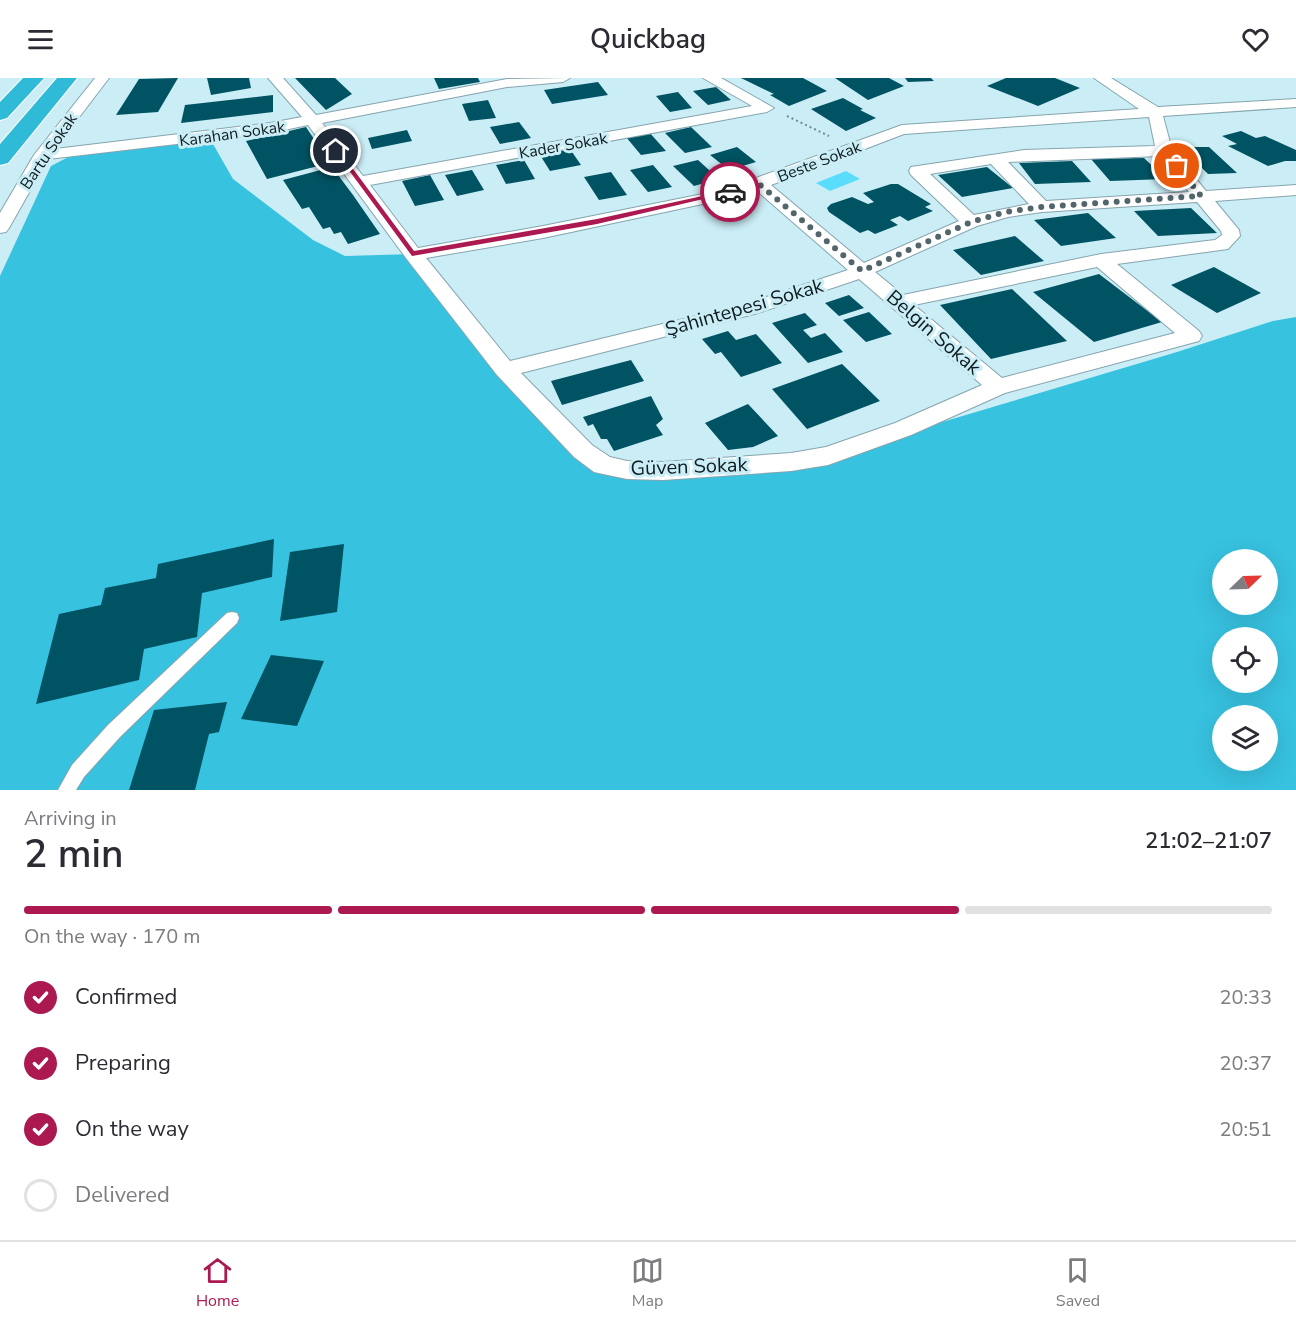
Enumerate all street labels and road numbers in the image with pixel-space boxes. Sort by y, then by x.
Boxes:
street label: Bartu Sokak [15,108,83,194]
street label: Karahan Sokak [178,116,287,152]
street label: Kader Sokak [517,127,610,165]
street label: Beste Sokak [774,135,865,188]
street label: Şahintepesi Sokak [662,272,827,343]
street label: Belgin Sokak [881,284,987,382]
street label: Güven Sokak [630,451,749,482]

